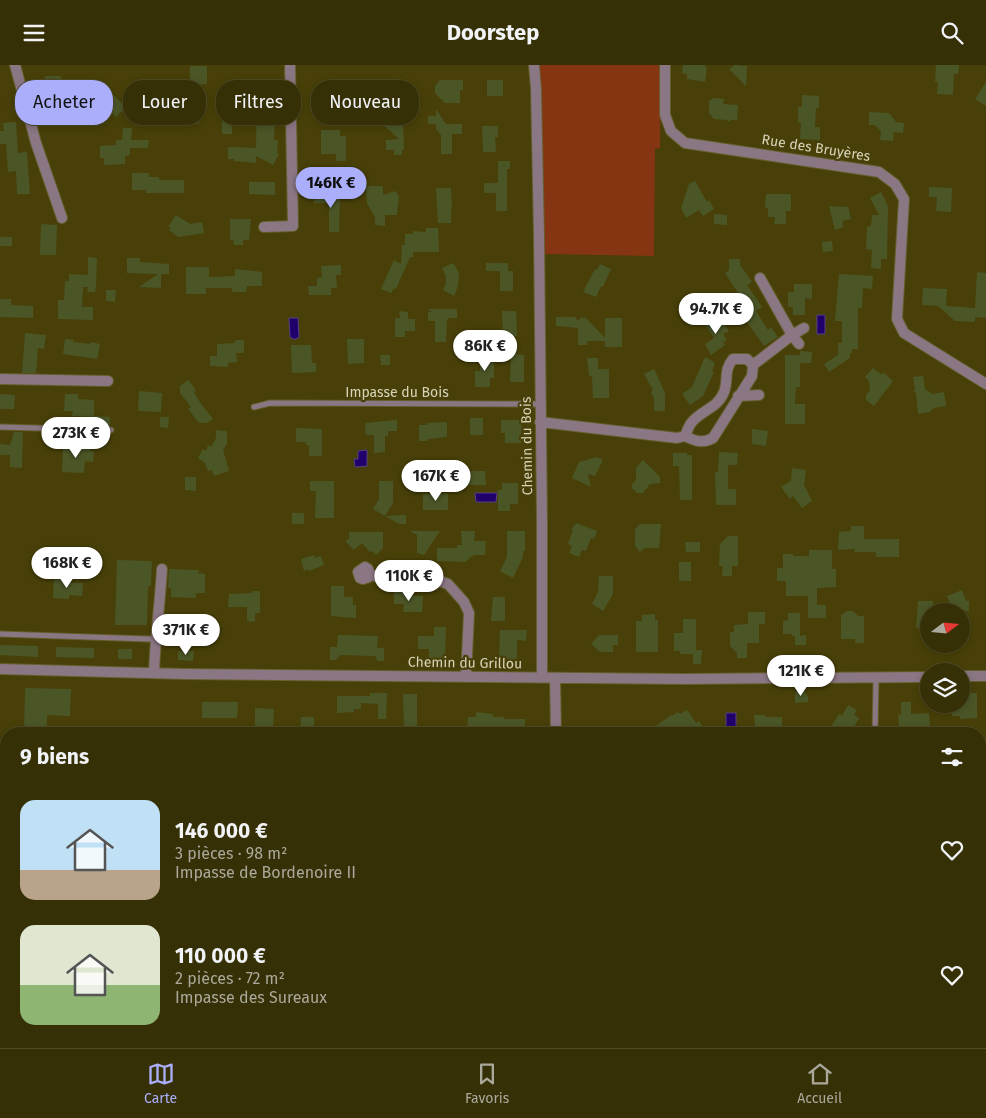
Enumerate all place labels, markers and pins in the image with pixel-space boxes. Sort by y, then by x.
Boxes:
pin: 146K € [290,167,372,209]
pin: 94.7K € [670,293,762,335]
pin: 86K € [450,329,520,372]
pin: 273K € [35,417,117,459]
pin: 167K € [395,459,477,502]
pin: 168K € [26,547,108,589]
pin: 110K € [368,559,450,602]
pin: 371K € [145,613,227,656]
pin: 121K € [760,655,842,697]

